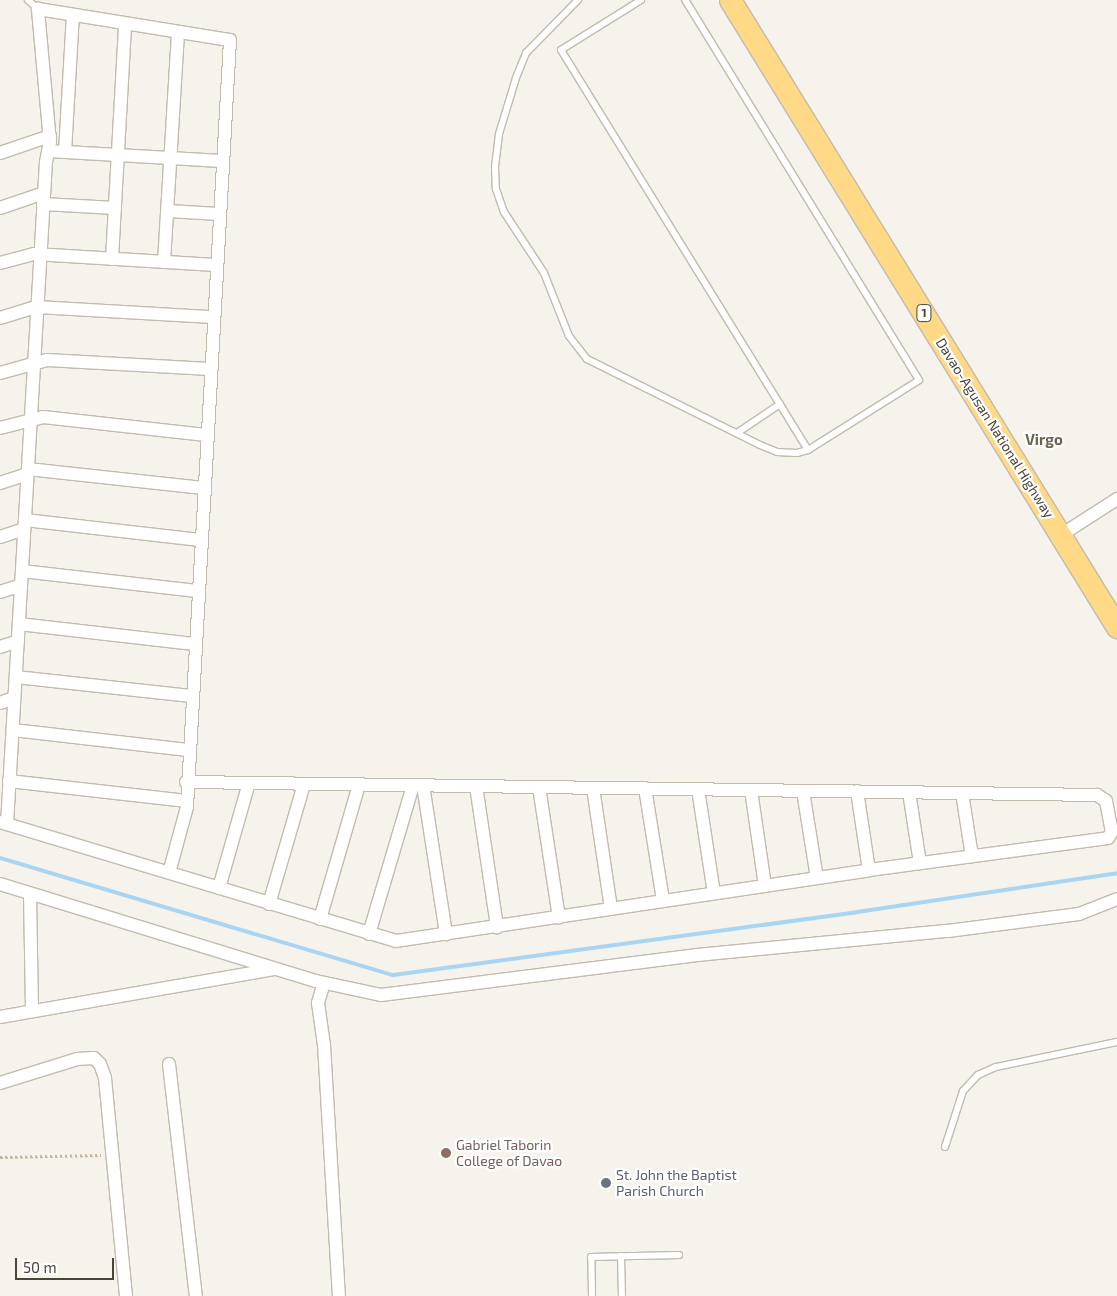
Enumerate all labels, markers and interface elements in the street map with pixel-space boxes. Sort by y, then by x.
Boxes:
road number: 1 [915,304,933,322]
street label: Davao-Agusan National Highway [932,335,1058,521]
district label: Virgo [1025,431,1063,449]
place label: Gabriel Taborin College of Davao [456,1137,563,1170]
marker: Gabriel Taborin College of Davao [440,1147,452,1159]
place label: St. John the Baptist Parish Church [616,1167,737,1200]
marker: St. John the Baptist Parish Church [600,1177,612,1189]
scale bar [18,1248,116,1280]
text: 50 m [23,1258,57,1276]

